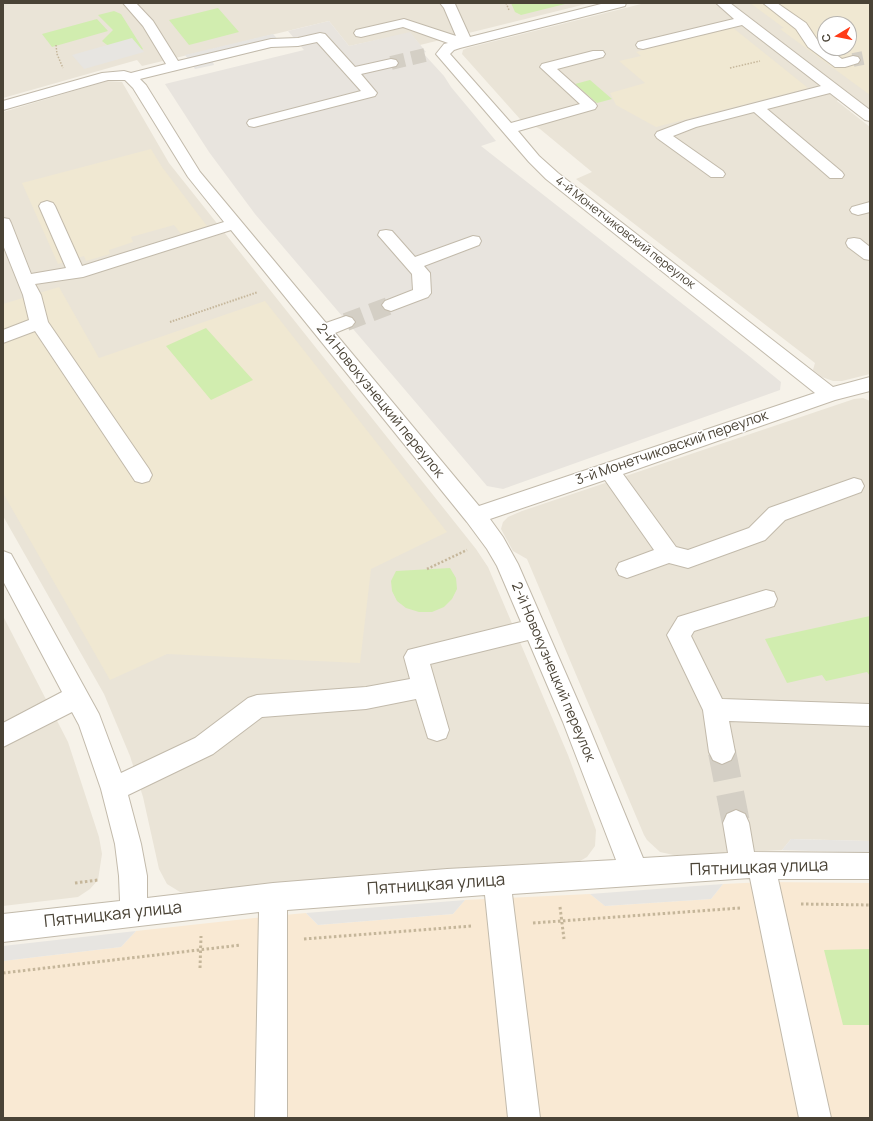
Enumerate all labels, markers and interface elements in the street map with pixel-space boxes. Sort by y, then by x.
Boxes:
north arrow [817,16,857,56]
text: С [818,33,834,43]
street label: 4-й Монетчиковский переулок [552,174,698,292]
street label: 2-й Новокузнецкий переулок [313,321,447,481]
street label: 3-й Монетчиковский переулок [574,407,770,489]
street label: 2-й Новокузнецкий переулок [507,580,599,764]
street label: Пятницкая улица [689,855,829,881]
street label: Пятницкая улица [366,870,506,900]
street label: Пятницкая улица [43,898,183,932]

